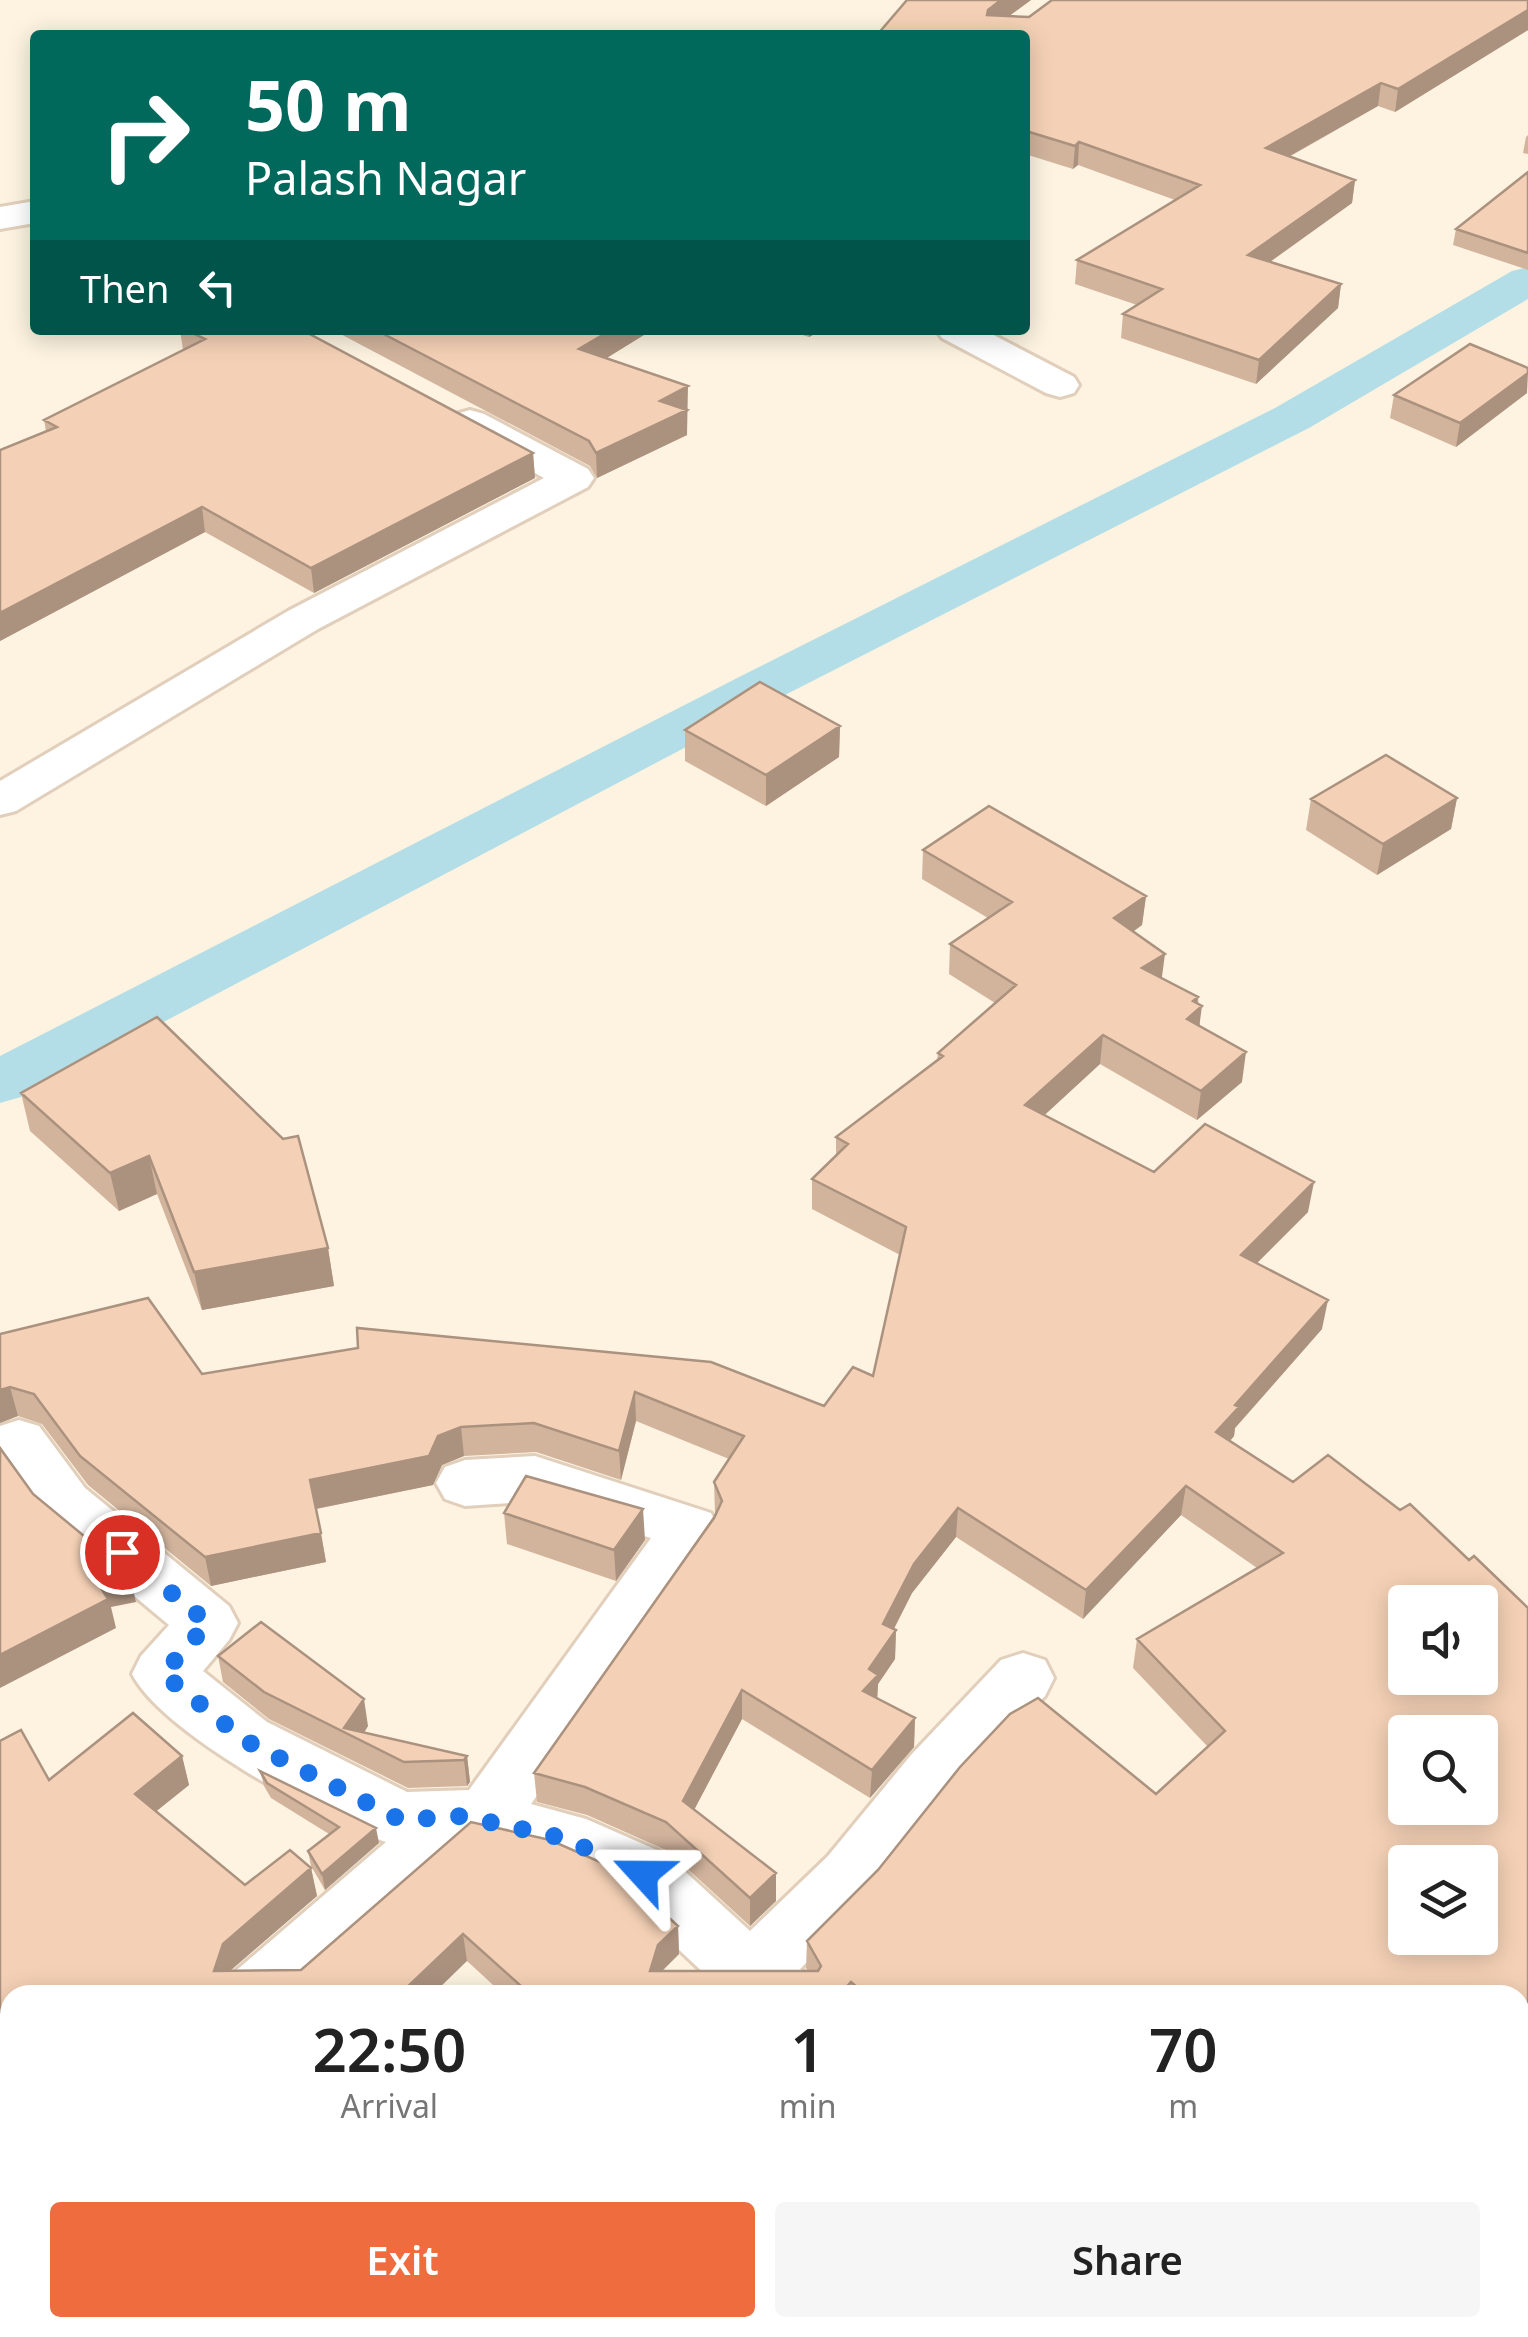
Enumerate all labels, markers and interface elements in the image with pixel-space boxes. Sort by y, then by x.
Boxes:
text: 50 m [245,56,412,152]
icon: right [80,70,210,200]
text: Palash Nagar [245,147,526,208]
icon: left [190,260,245,315]
text: Then [80,262,170,314]
pin [80,1510,165,1595]
icon: arrive [95,1525,150,1580]
map controls [1388,1585,1498,1955]
button: sound [1388,1585,1498,1695]
button: search [1388,1715,1498,1825]
position arrow [591,1822,695,1926]
button: layers [1388,1845,1498,1955]
text: 22:50 [312,2008,466,2090]
text: 1 [790,2008,825,2090]
text: 70 [1149,2008,1218,2090]
text: Arrival [341,2084,438,2127]
text: min [779,2084,837,2127]
text: m [1168,2084,1198,2127]
button: Exit [50,2202,755,2317]
button: Share [775,2202,1480,2317]

